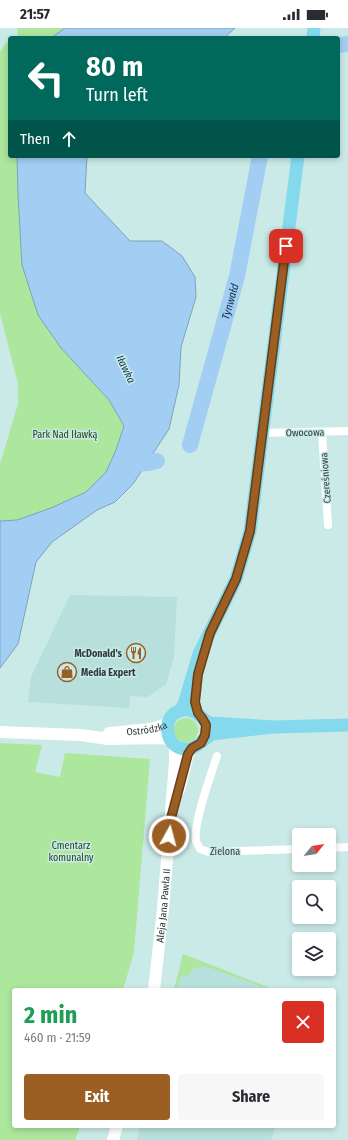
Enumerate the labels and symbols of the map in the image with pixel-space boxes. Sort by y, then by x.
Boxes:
pin [269,229,303,263]
water label: Tynwałd [219,282,242,321]
water label: Iławka [113,353,138,386]
street label: Owocowa [286,427,325,439]
park label: Park Nad Iławką [32,429,98,441]
street label: Czereśniowa [318,452,334,504]
restaurant icon: McDonald's [125,642,147,664]
place label: McDonald's [74,648,123,660]
shop icon: Media Expert [56,661,78,683]
place label: Media Expert [81,667,136,679]
street label: Ostródzka [126,719,169,738]
position arrow [148,815,190,857]
north arrow [292,828,336,872]
park label: Cmentarz komunalny [48,840,94,864]
street label: Zielona [210,846,240,858]
street label: Aleja Jana Pawła II [154,868,173,943]

